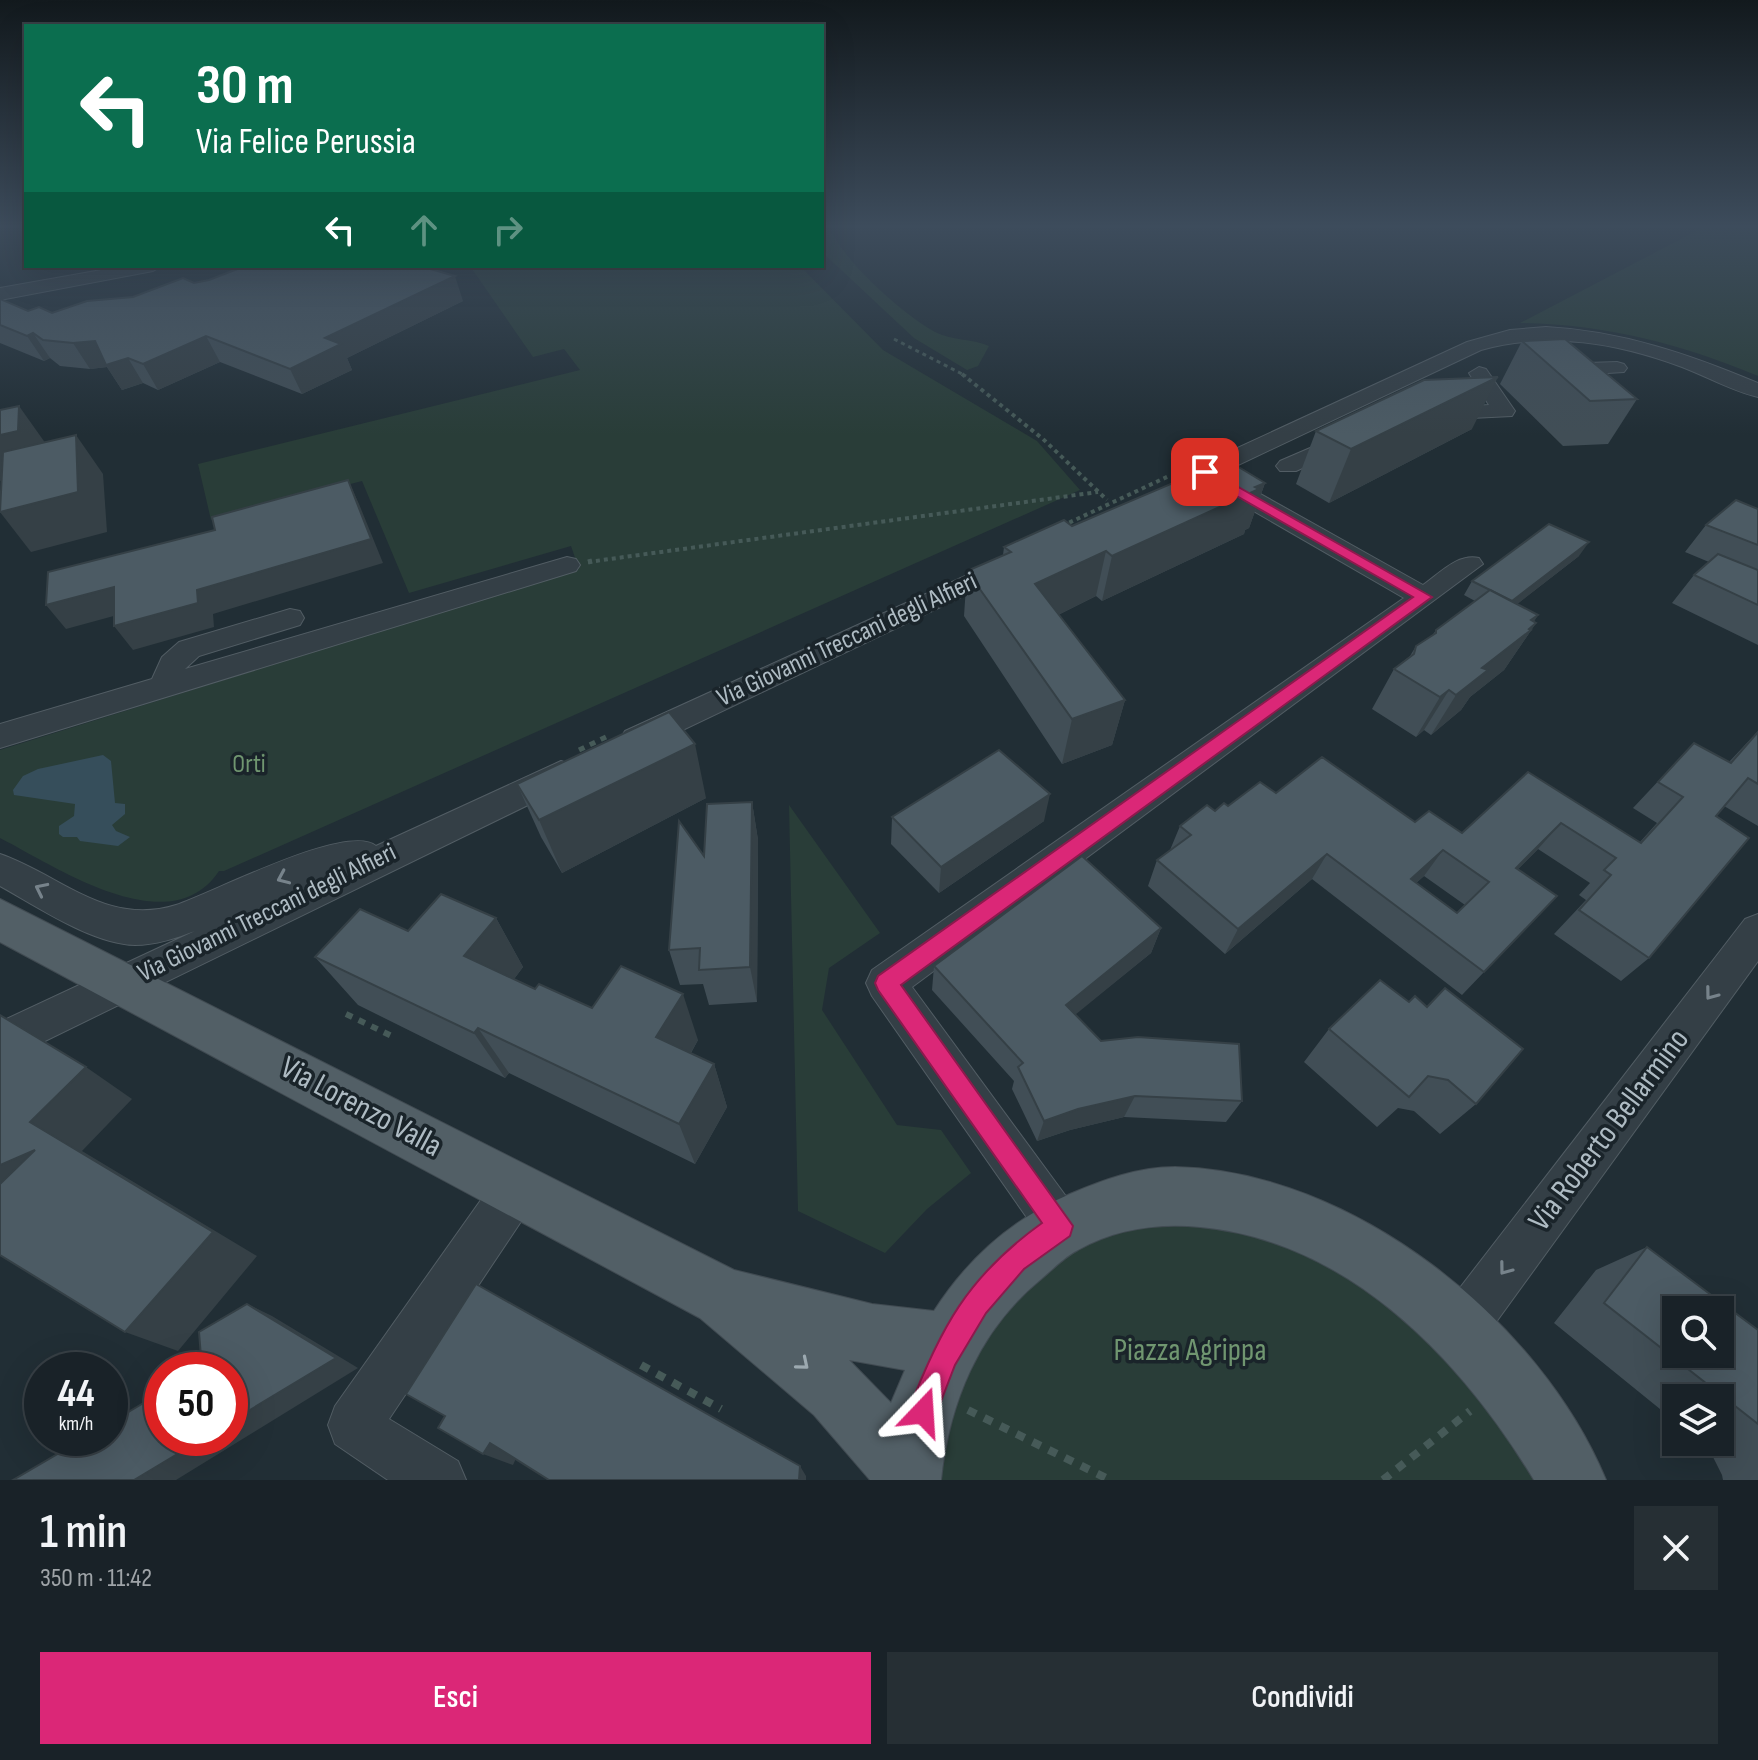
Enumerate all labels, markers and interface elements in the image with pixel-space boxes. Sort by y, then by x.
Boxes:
text: 30 m [196,53,294,120]
icon: left [64,56,168,160]
text: Via Felice Perussia [196,121,416,164]
icon: left [318,208,362,252]
icon: ahead [402,208,446,252]
icon: right [486,208,530,252]
pin [1171,438,1239,506]
icon: arrive [1183,450,1227,494]
street label: Via Giovanni Treccani degli Alfieri [712,566,982,714]
park label: Orti [232,749,266,780]
street label: Via Giovanni Treccani degli Alfieri [133,837,401,989]
one-way arrow [276,868,291,884]
one-way arrow [34,883,49,898]
one-way arrow [1707,985,1721,999]
street label: Via Roberto Bellarmino [1520,1021,1698,1239]
street label: Via Lorenzo Valla [274,1048,448,1166]
one-way arrow [1501,1260,1515,1275]
map controls [1662,1296,1734,1456]
button: search [1662,1296,1734,1368]
park label: Piazza Agrippa [1114,1331,1267,1370]
speed limit sign: 50 [144,1352,248,1456]
one-way arrow [794,1354,809,1369]
text: 44 [57,1370,95,1418]
position arrow [881,1370,965,1454]
button: layers [1662,1384,1734,1456]
text: km/h [59,1412,93,1436]
text: 1 min [40,1504,127,1561]
button: close [1634,1506,1718,1590]
text: 350 m · 11:42 [40,1563,152,1594]
button: Esci [40,1652,871,1744]
button: Condividi [887,1652,1718,1744]

